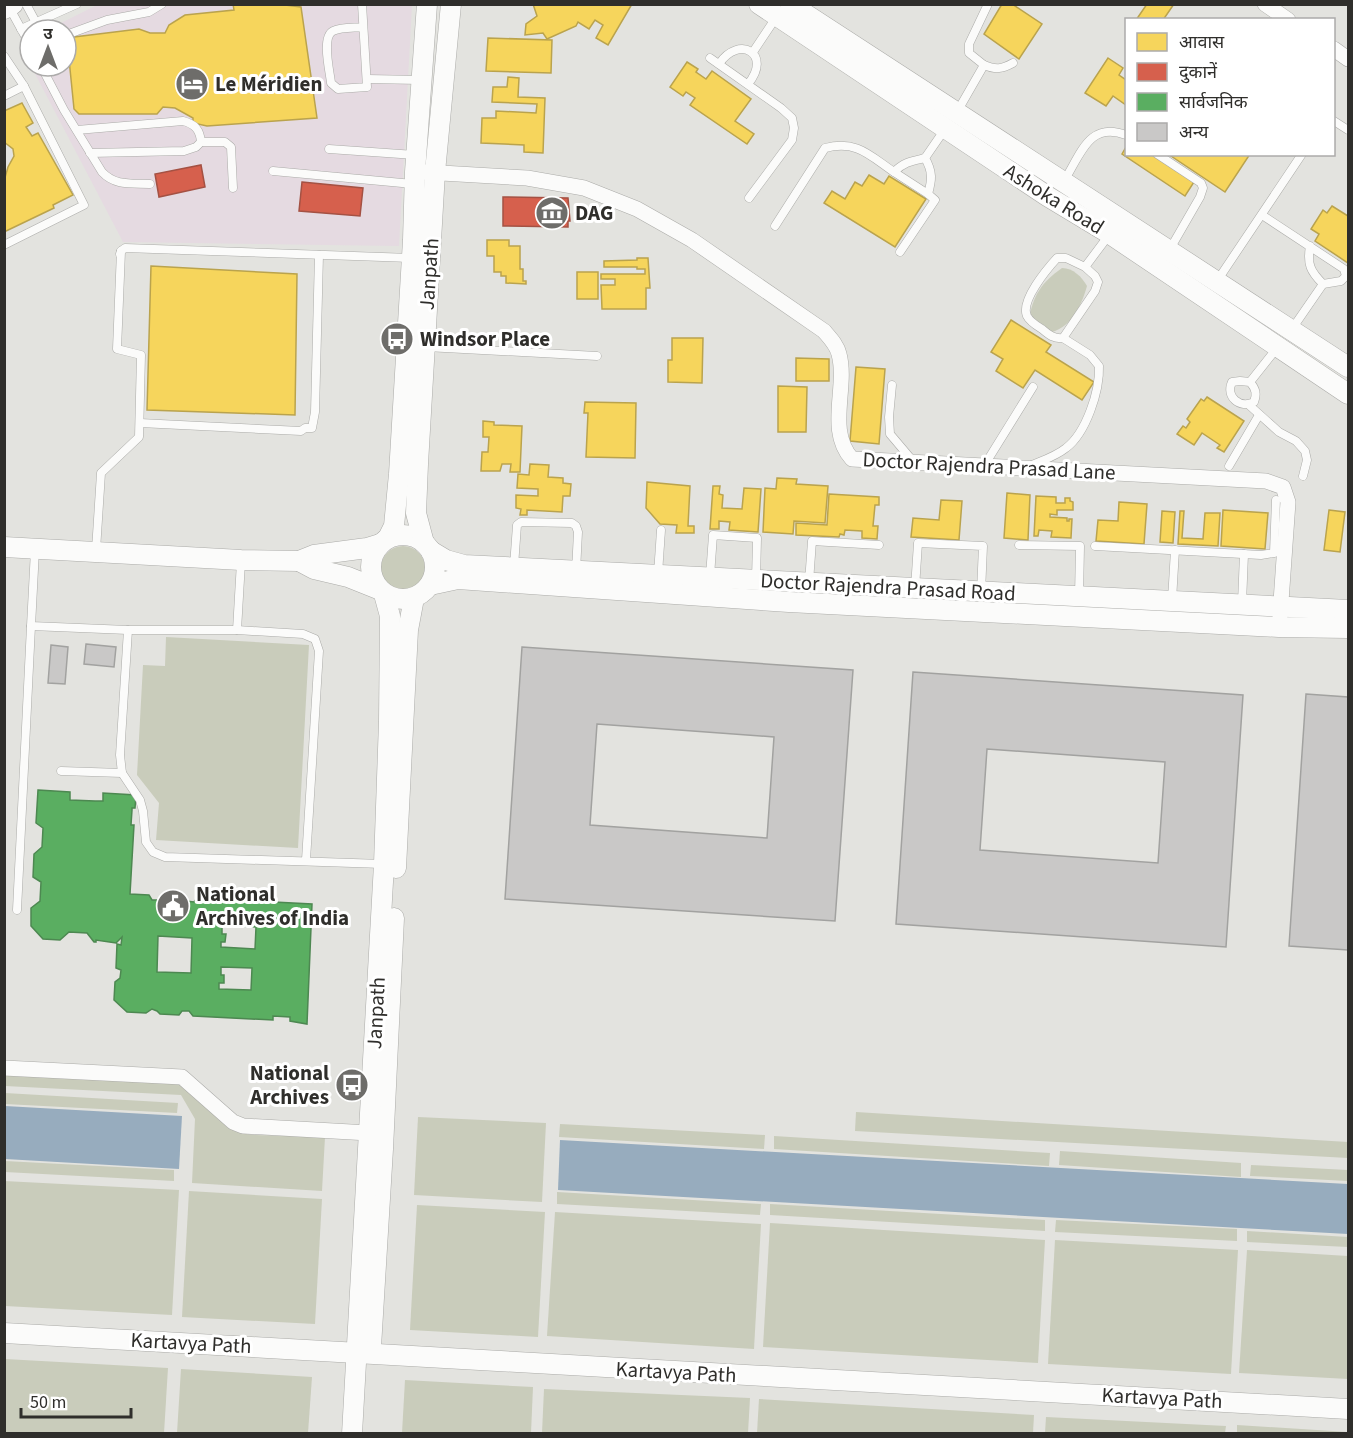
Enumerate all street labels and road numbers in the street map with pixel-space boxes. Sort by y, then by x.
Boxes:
street label: Ashoka Road [998,156,1110,242]
street label: Janpath [412,237,446,311]
street label: Doctor Rajendra Prasad Lane [862,444,1116,488]
street label: Doctor Rajendra Prasad Road [760,565,1016,609]
street label: Janpath [359,976,393,1050]
street label: Kartavya Path [130,1325,252,1361]
street label: Kartavya Path [615,1354,737,1390]
street label: Kartavya Path [1101,1380,1223,1416]

